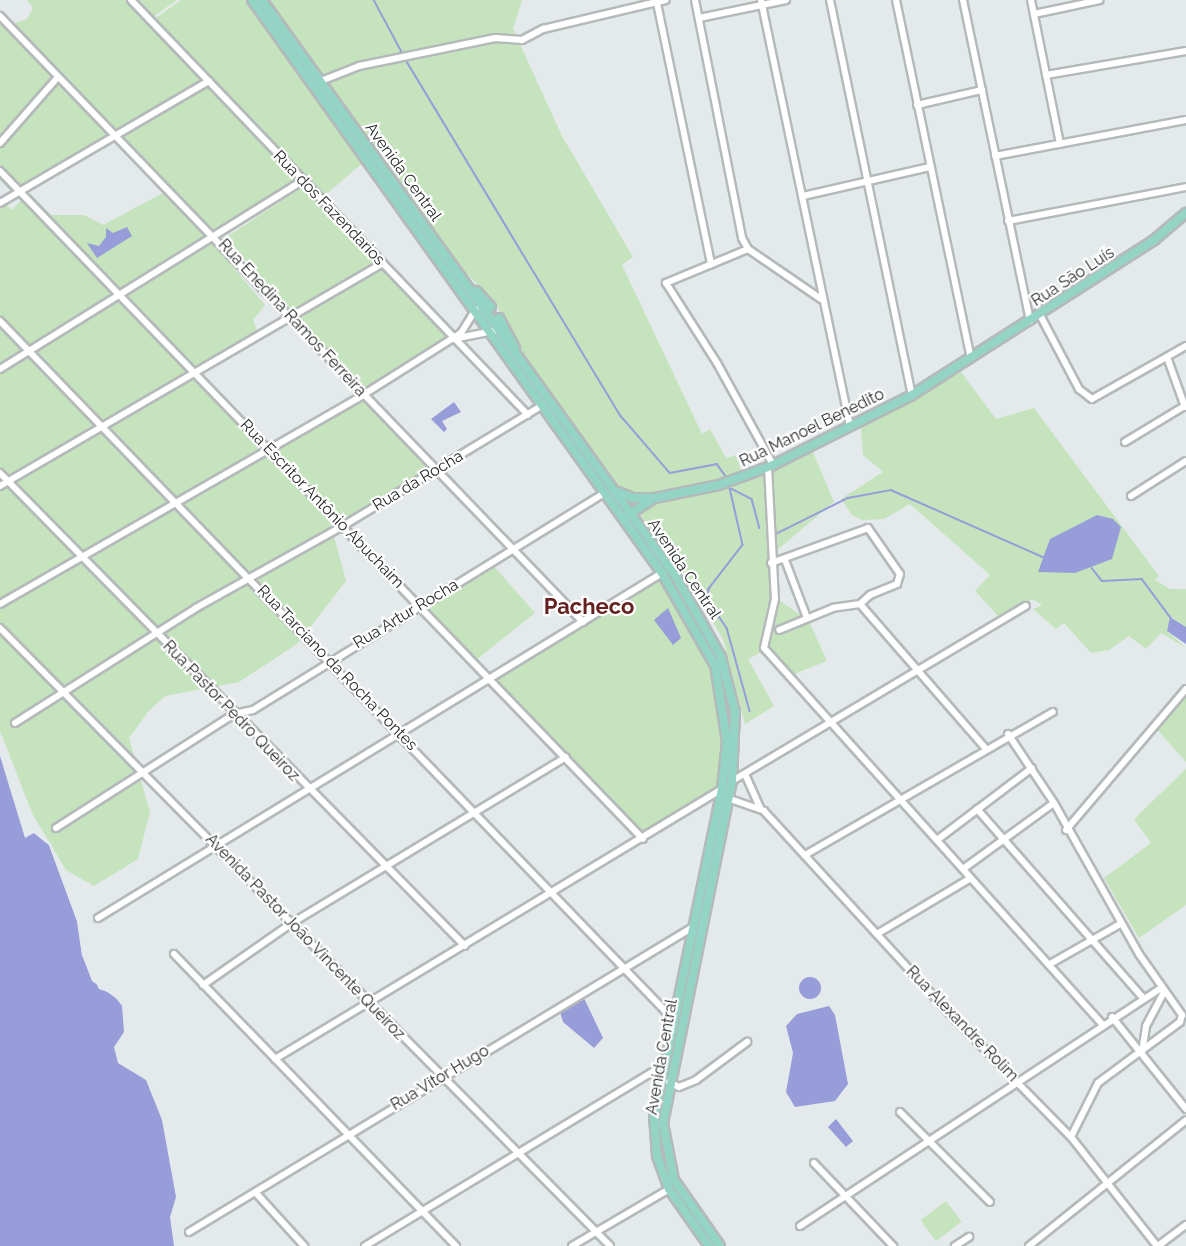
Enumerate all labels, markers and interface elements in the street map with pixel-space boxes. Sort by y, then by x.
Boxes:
street label: Avenida Central [361,119,445,225]
street label: Rua dos Fazendarios [269,147,389,269]
street label: Rua Enedina Ramos Ferreira [214,235,370,401]
street label: Rua São Luís [1028,243,1118,311]
street label: Rua Manoel Benedito [736,385,888,471]
street label: Rua Escritor Antônio Abuchaim [236,415,408,593]
street label: Rua da Rocha [369,447,467,515]
street label: Avenida Central [643,515,725,623]
street label: Rua Artur Rocha [350,575,462,653]
street label: Rua Tarciano da Rocha Pontes [253,581,421,755]
district label: Pacheco [544,594,634,620]
street label: Rua Pastor Pedro Queiroz [159,637,303,785]
street label: Avenida Pastor João Vincente Queiroz [201,830,409,1044]
street label: Rua Alexandre Rolim [902,962,1022,1086]
street label: Avenida Central [642,998,682,1116]
street label: Rua Vitor Hugo [387,1041,493,1115]

